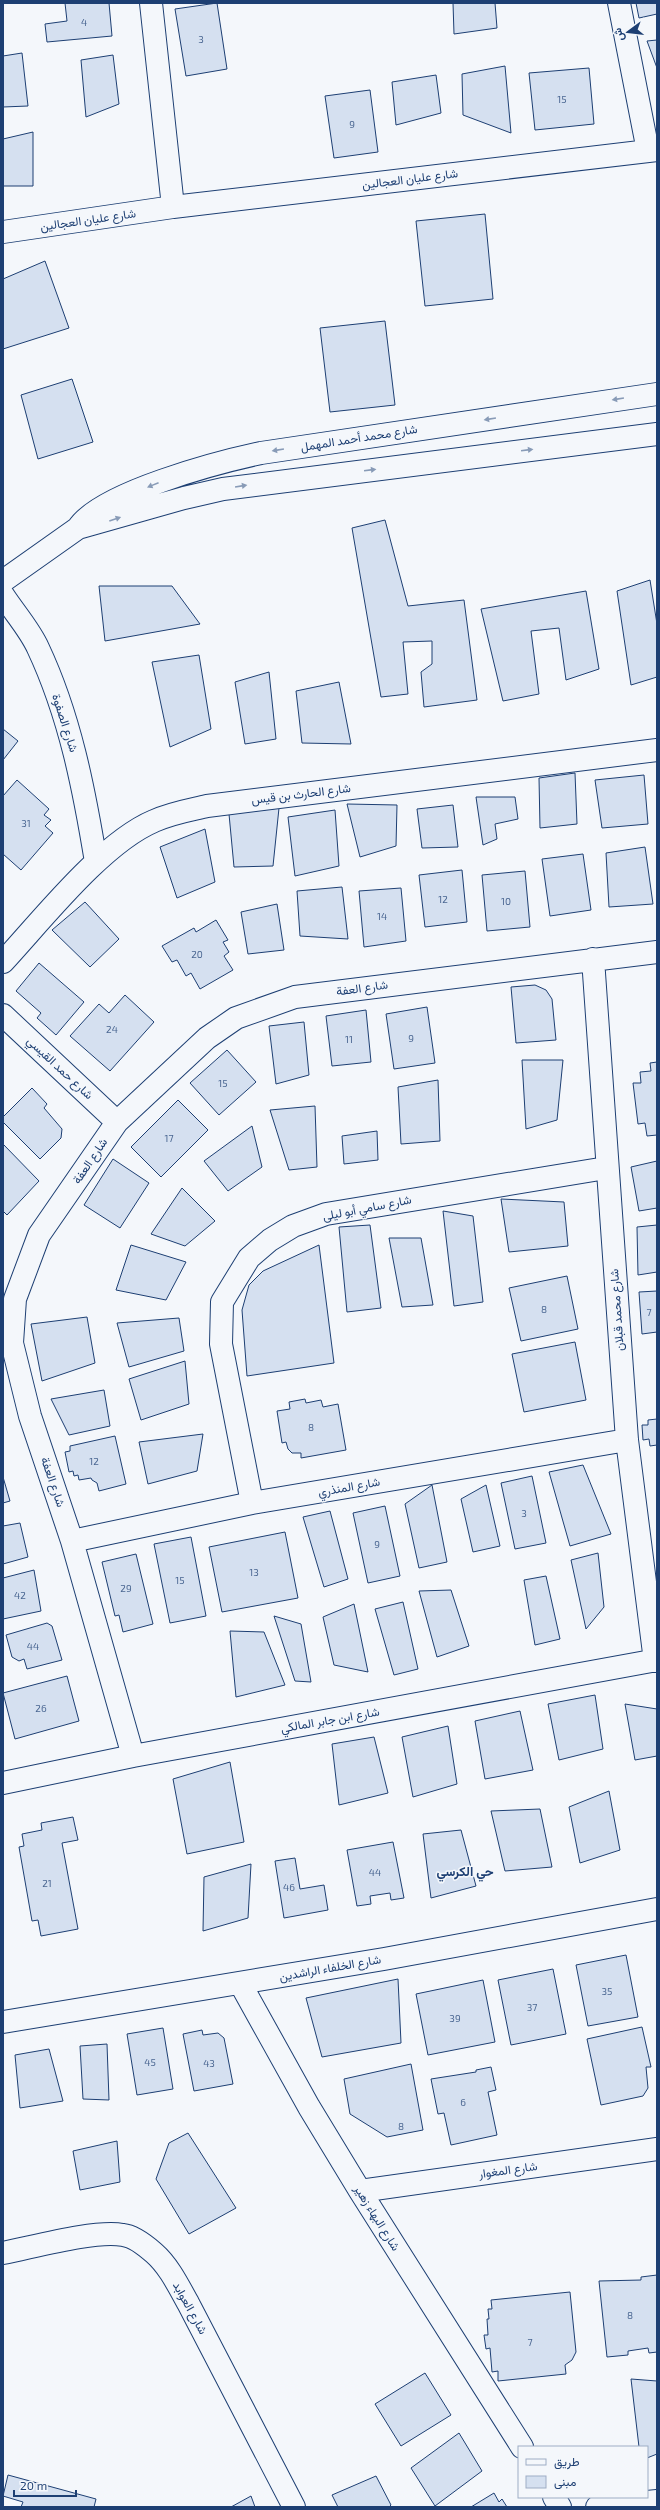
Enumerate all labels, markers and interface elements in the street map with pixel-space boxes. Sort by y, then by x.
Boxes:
north arrow [608,12,648,52]
house number: 4 [81,16,87,28]
text: ش [610,26,627,43]
house number: 3 [198,33,204,45]
house number: 15 [557,93,567,105]
house number: 9 [349,118,355,130]
street label: شارع عليان العجالين [361,165,459,194]
street label: شارع عليان العجالين [39,205,137,236]
one-way arrow [612,397,625,403]
one-way arrow [484,416,496,422]
street label: شارع محمد أحمد المهمل [299,421,419,456]
one-way arrow [272,447,284,453]
one-way arrow [521,447,533,454]
one-way arrow [364,467,376,473]
one-way arrow [147,482,159,488]
one-way arrow [235,483,247,489]
one-way arrow [110,515,122,521]
street label: شارع الصفوة [47,692,82,754]
street label: شارع الحارث بن قيس [250,780,352,809]
house number: 31 [21,817,31,829]
house number: 12 [438,893,448,905]
house number: 10 [501,895,511,907]
house number: 14 [377,910,387,922]
house number: 20 [191,948,203,960]
street label: شارع العفة [335,976,389,1001]
house number: 24 [106,1023,118,1035]
house number: 9 [408,1032,414,1044]
street label: شارع حمد القيسي [22,1033,97,1104]
house number: 11 [345,1033,353,1045]
house number: 15 [218,1077,228,1089]
house number: 17 [164,1132,174,1144]
street label: شارع العفة [69,1135,112,1188]
street label: شارع سامي أبو ليلى [321,1192,413,1226]
street label: شارع محمد قبلان [606,1268,629,1352]
house number: 8 [541,1303,547,1315]
house number: 7 [646,1306,652,1318]
house number: 8 [308,1421,314,1433]
street label: شارع العفة [36,1455,69,1510]
house number: 12 [89,1455,99,1467]
street label: شارع المنذري [317,1474,382,1502]
house number: 3 [521,1507,527,1519]
house number: 9 [374,1538,380,1550]
house number: 13 [249,1566,259,1578]
house number: 15 [175,1574,185,1586]
house number: 29 [120,1582,132,1594]
house number: 42 [14,1589,26,1601]
house number: 44 [27,1640,39,1652]
house number: 26 [35,1702,47,1714]
street label: شارع ابن جابر المالكي [279,1703,381,1739]
district label: حي الكرسي [436,1863,494,1882]
house number: 44 [369,1866,381,1878]
house number: 21 [42,1877,52,1889]
house number: 46 [283,1881,295,1893]
street label: شارع الخلفاء الراشدين [278,1951,382,1986]
house number: 35 [602,1985,612,1997]
house number: 37 [527,2001,537,2013]
house number: 39 [449,2012,461,2024]
house number: 45 [144,2056,156,2068]
house number: 43 [203,2057,215,2069]
house number: 6 [460,2096,466,2108]
house number: 8 [398,2120,404,2132]
street label: شارع المغوار [477,2158,538,2183]
street label: شارع البهاء زهير [349,2181,404,2254]
street label: شارع العوابد [168,2279,211,2338]
house number: 8 [627,2309,633,2321]
house number: 7 [527,2336,533,2348]
legend [518,2446,648,2498]
text: طريق [554,2454,580,2470]
scale bar [14,2472,76,2498]
text: مبنى [554,2474,576,2490]
text: 20 m [20,2478,47,2492]

